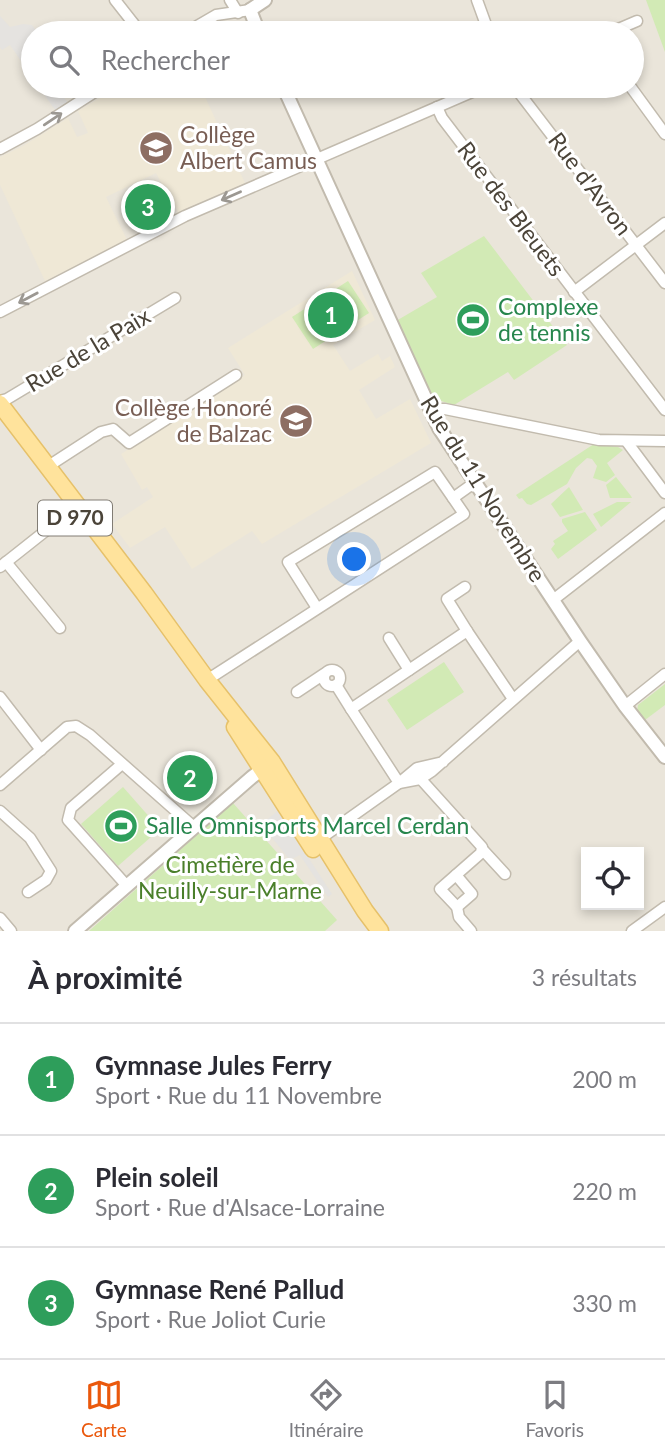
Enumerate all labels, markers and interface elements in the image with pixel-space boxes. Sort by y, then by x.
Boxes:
search box [21,21,644,98]
icon: search [45,41,83,79]
text: Rechercher [101,44,230,76]
one-way arrow [43,111,62,126]
place label: Collège Albert Camus [180,120,317,174]
street label: Rue d'Avron [543,127,638,240]
school or university icon: Collège Albert Camus [137,129,175,167]
street label: Rue des Bleuets [452,136,571,281]
pin: 3 [125,181,171,233]
one-way arrow [221,190,242,203]
pin: 1 [308,289,354,341]
one-way arrow [18,291,38,305]
place label: Complexe de tennis [498,292,599,346]
street label: Rue de la Paix [20,301,155,397]
sports icon: Complexe de tennis [454,301,492,339]
street label: Rue du 11 Novembre [415,390,553,587]
place label: Collège Honoré de Balzac [115,393,272,447]
school or university icon: Collège Honoré de Balzac [277,402,315,440]
road number: D 970 [38,500,112,536]
your location [337,542,371,576]
pin: 2 [167,752,213,804]
sports icon: Salle Omnisports Marcel Cerdan [102,807,140,845]
place label: Salle Omnisports Marcel Cerdan [146,811,469,839]
map controls [581,847,644,910]
button: locate [581,847,644,910]
park label: Cimetière de Neuilly-sur-Marne [138,850,322,904]
text: À proximité [28,959,183,995]
text: 3 résultats [532,963,637,991]
text: Gymnase Jules Ferry [95,1049,332,1081]
text: 1 [44,1065,58,1093]
text: 200 m [572,1065,637,1093]
text: Sport · Rue du 11 Novembre [95,1081,382,1109]
text: Plein soleil [95,1161,219,1193]
text: 2 [44,1177,58,1205]
text: 220 m [572,1177,637,1205]
text: Sport · Rue d'Alsace-Lorraine [95,1193,385,1221]
text: Gymnase René Pallud [95,1273,344,1305]
text: 3 [44,1289,58,1317]
text: 330 m [572,1289,637,1317]
text: Sport · Rue Joliot Curie [95,1305,326,1333]
tab: Carte [81,1376,127,1441]
tab: Itinéraire [289,1376,363,1441]
tab: Favoris [525,1376,584,1441]

